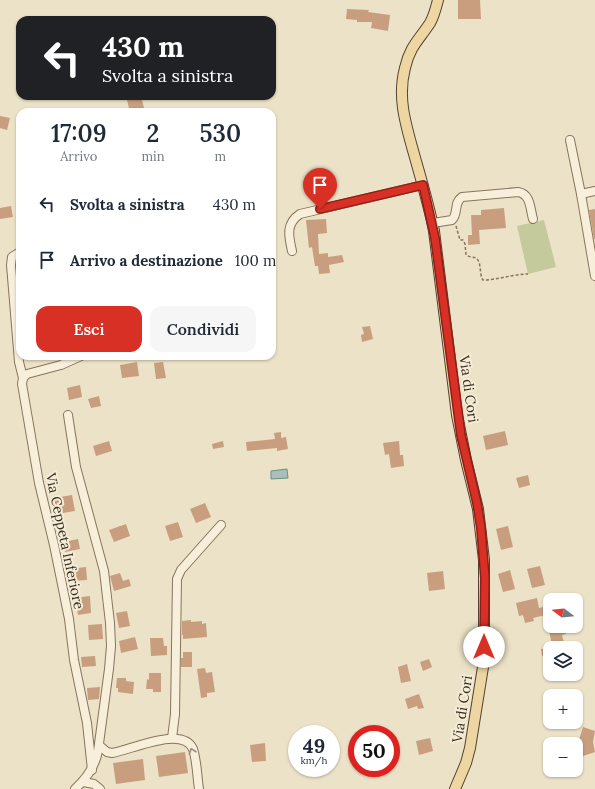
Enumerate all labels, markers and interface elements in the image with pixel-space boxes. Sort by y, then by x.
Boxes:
text: 430 m [102,29,184,65]
icon: left [36,32,88,84]
text: Svolta a sinistra [102,64,233,87]
text: 17:09 [51,118,107,149]
text: 2 [147,118,159,149]
text: 530 [199,118,241,149]
text: Arrivo [60,148,97,165]
text: min [141,148,165,165]
text: m [214,148,226,165]
pin [303,168,337,209]
icon: arrive [309,174,331,196]
icon: left [36,193,58,215]
text: Svolta a sinistra [70,195,185,214]
text: 430 m [213,195,256,214]
icon: arrive [36,249,58,271]
text: Arrivo a destinazione [70,251,223,270]
text: 100 m [235,251,276,270]
button: Esci [36,306,142,352]
button: Condividi [150,306,256,352]
street label: Via di Cori [455,353,483,424]
street label: Via Ceppeta Inferiore [42,470,88,611]
north arrow [543,593,583,633]
map controls [543,593,583,777]
position arrow [463,626,505,668]
button: layers [543,641,583,681]
street label: Via di Cori [448,674,476,745]
button: + [543,689,583,729]
speed limit sign: 50 [348,725,400,777]
text: 49 [303,733,325,758]
button: − [543,737,583,777]
one-way arrow [188,747,197,754]
text: km/h [300,754,328,767]

